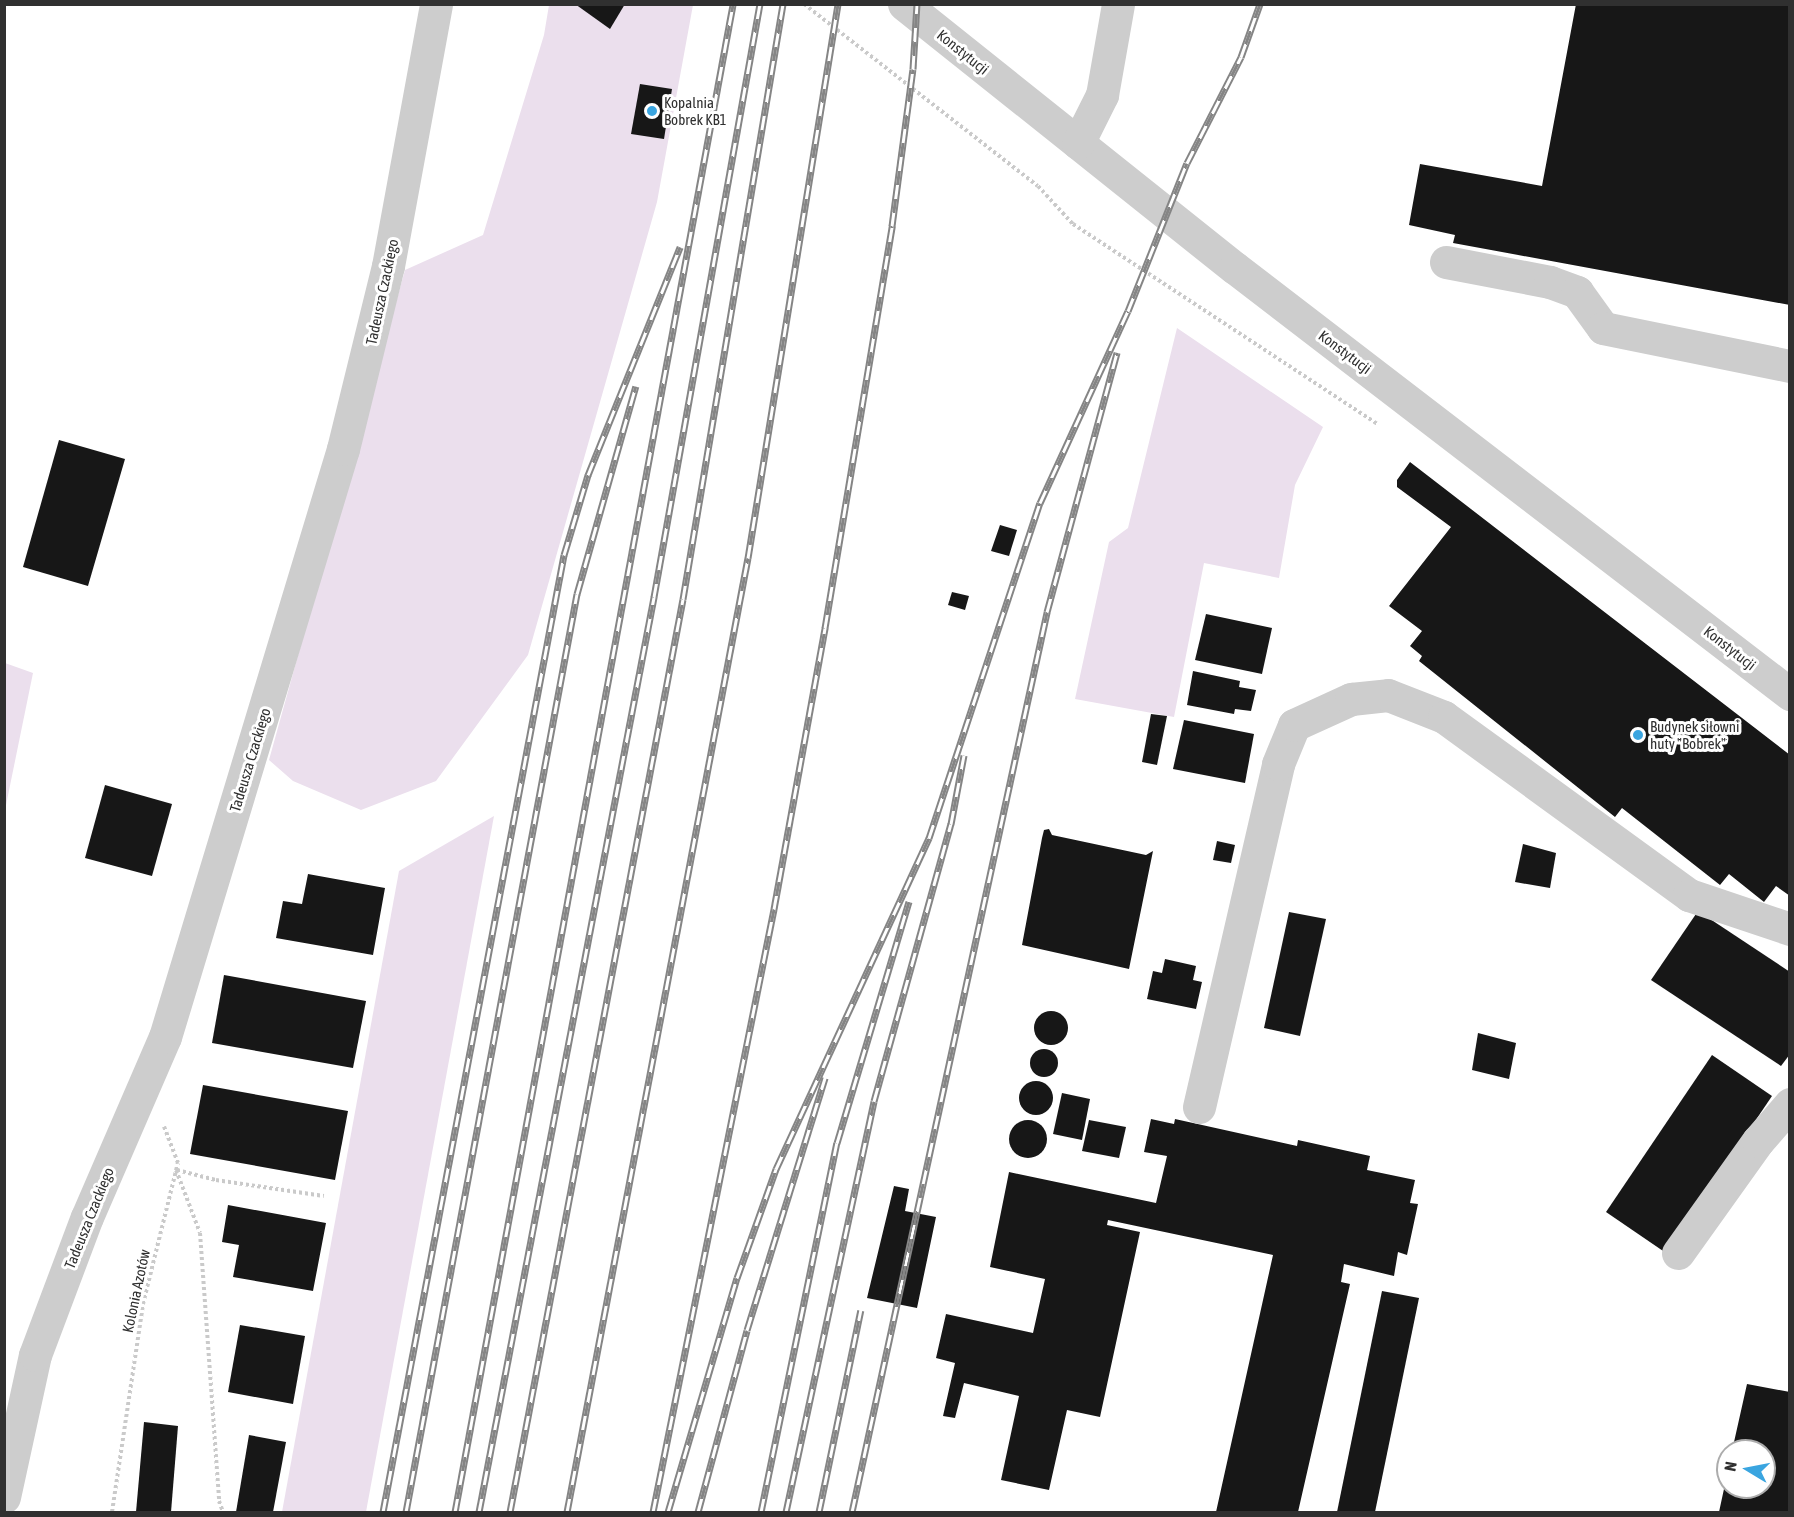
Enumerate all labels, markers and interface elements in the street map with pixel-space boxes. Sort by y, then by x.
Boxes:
street label: Konstytucji [934,26,992,78]
place label: Kopalnia Bobrek KB1 [664,93,727,128]
marker: Kopalnia Bobrek KB1 [645,104,659,118]
street label: Tadeusza Czackiego [362,237,402,347]
street label: Konstytucji [1315,326,1375,378]
street label: Konstytucji [1700,622,1760,674]
street label: Tadeusza Czackiego [226,706,274,814]
place label: Budynek siłowni huty "Bobrek" [1650,717,1740,752]
marker: Budynek siłowni huty "Bobrek" [1631,728,1645,742]
street label: Tadeusza Czackiego [60,1165,118,1271]
street label: Kolonia Azotów [118,1248,154,1334]
north arrow [1716,1439,1776,1499]
text: N [1721,1460,1740,1472]

